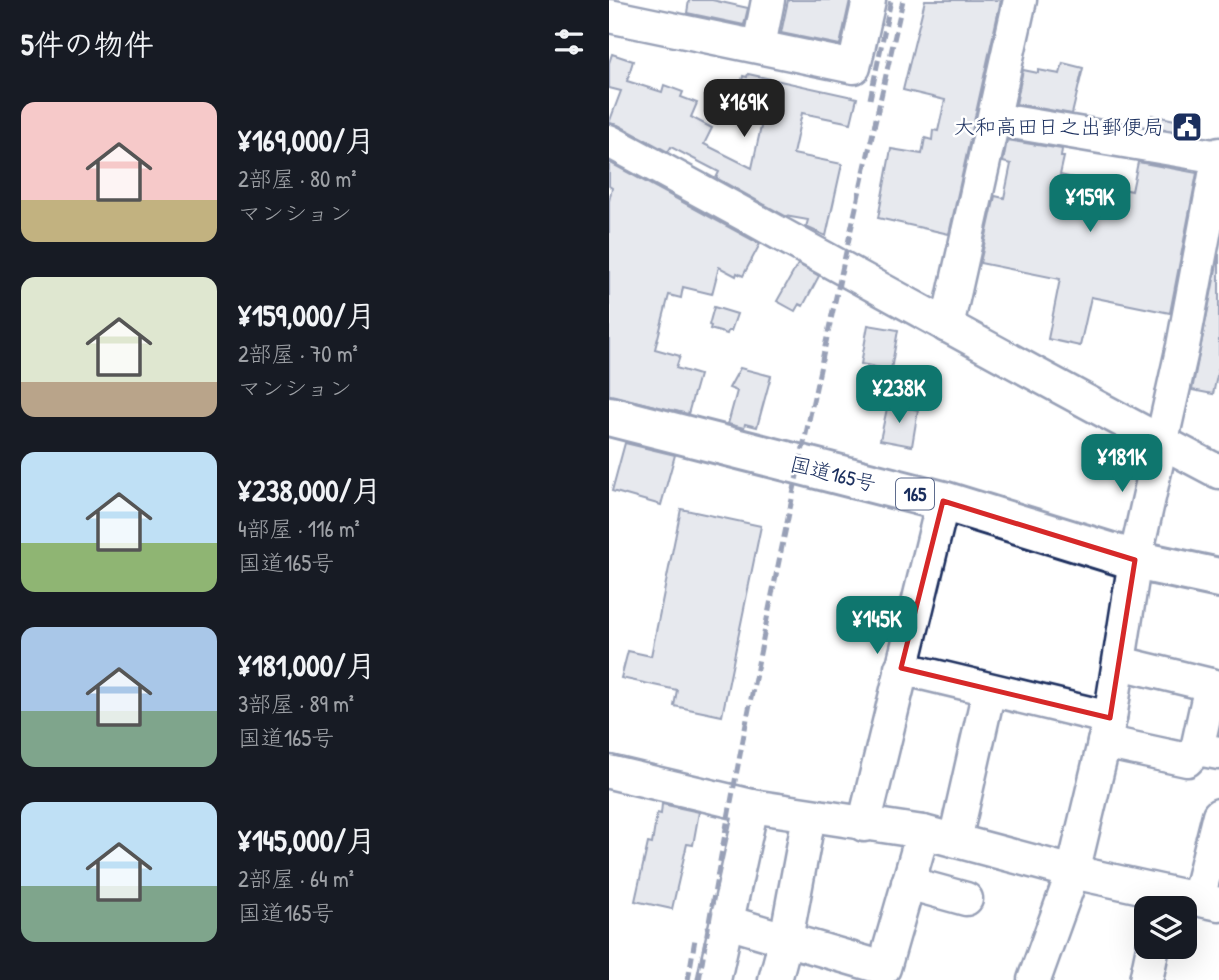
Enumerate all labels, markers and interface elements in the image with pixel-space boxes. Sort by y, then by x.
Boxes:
icon: filters [550,23,588,61]
text: 5件の物件 [21,24,154,64]
pin: ¥169K [695,80,793,139]
text: ¥169K [720,86,768,117]
public building icon: 大和高田日之出郵便局 [1170,110,1204,144]
place label: 大和高田日之出郵便局 [954,112,1164,141]
text: ¥169,000/月 [238,120,375,160]
icon: home [77,130,161,214]
text: 2部屋 · 80 m² [238,163,356,194]
pin: ¥159K [1041,174,1139,234]
text: ¥159K [1065,181,1115,212]
text: マンション [238,197,352,228]
text: ¥159,000/月 [238,295,376,335]
icon: home [77,305,161,389]
text: 2部屋 · 70 m² [238,338,358,369]
pin: ¥238K [850,366,948,425]
text: マンション [238,372,352,403]
text: ¥238K [872,372,926,403]
pin: ¥181K [1073,434,1171,494]
text: ¥181K [1097,441,1147,472]
street label: 国道165号 [787,449,879,498]
text: ¥238,000/月 [238,470,381,510]
road number: 165 [896,478,934,509]
icon: home [77,480,161,564]
text: 4部屋 · 116 m² [238,513,360,544]
text: 国道165号 [238,547,334,578]
pin: ¥145K [828,596,926,656]
text: ¥145K [852,603,902,634]
text: ¥181,000/月 [238,645,376,685]
icon: home [77,655,161,739]
text: 3部屋 · 89 m² [238,688,354,719]
text: 国道165号 [238,722,334,753]
text: ¥145,000/月 [238,820,376,860]
icon: home [77,830,161,914]
text: 2部屋 · 64 m² [238,863,354,894]
map controls [1134,896,1197,959]
button: layers [1134,896,1197,959]
text: 国道165号 [238,897,334,928]

